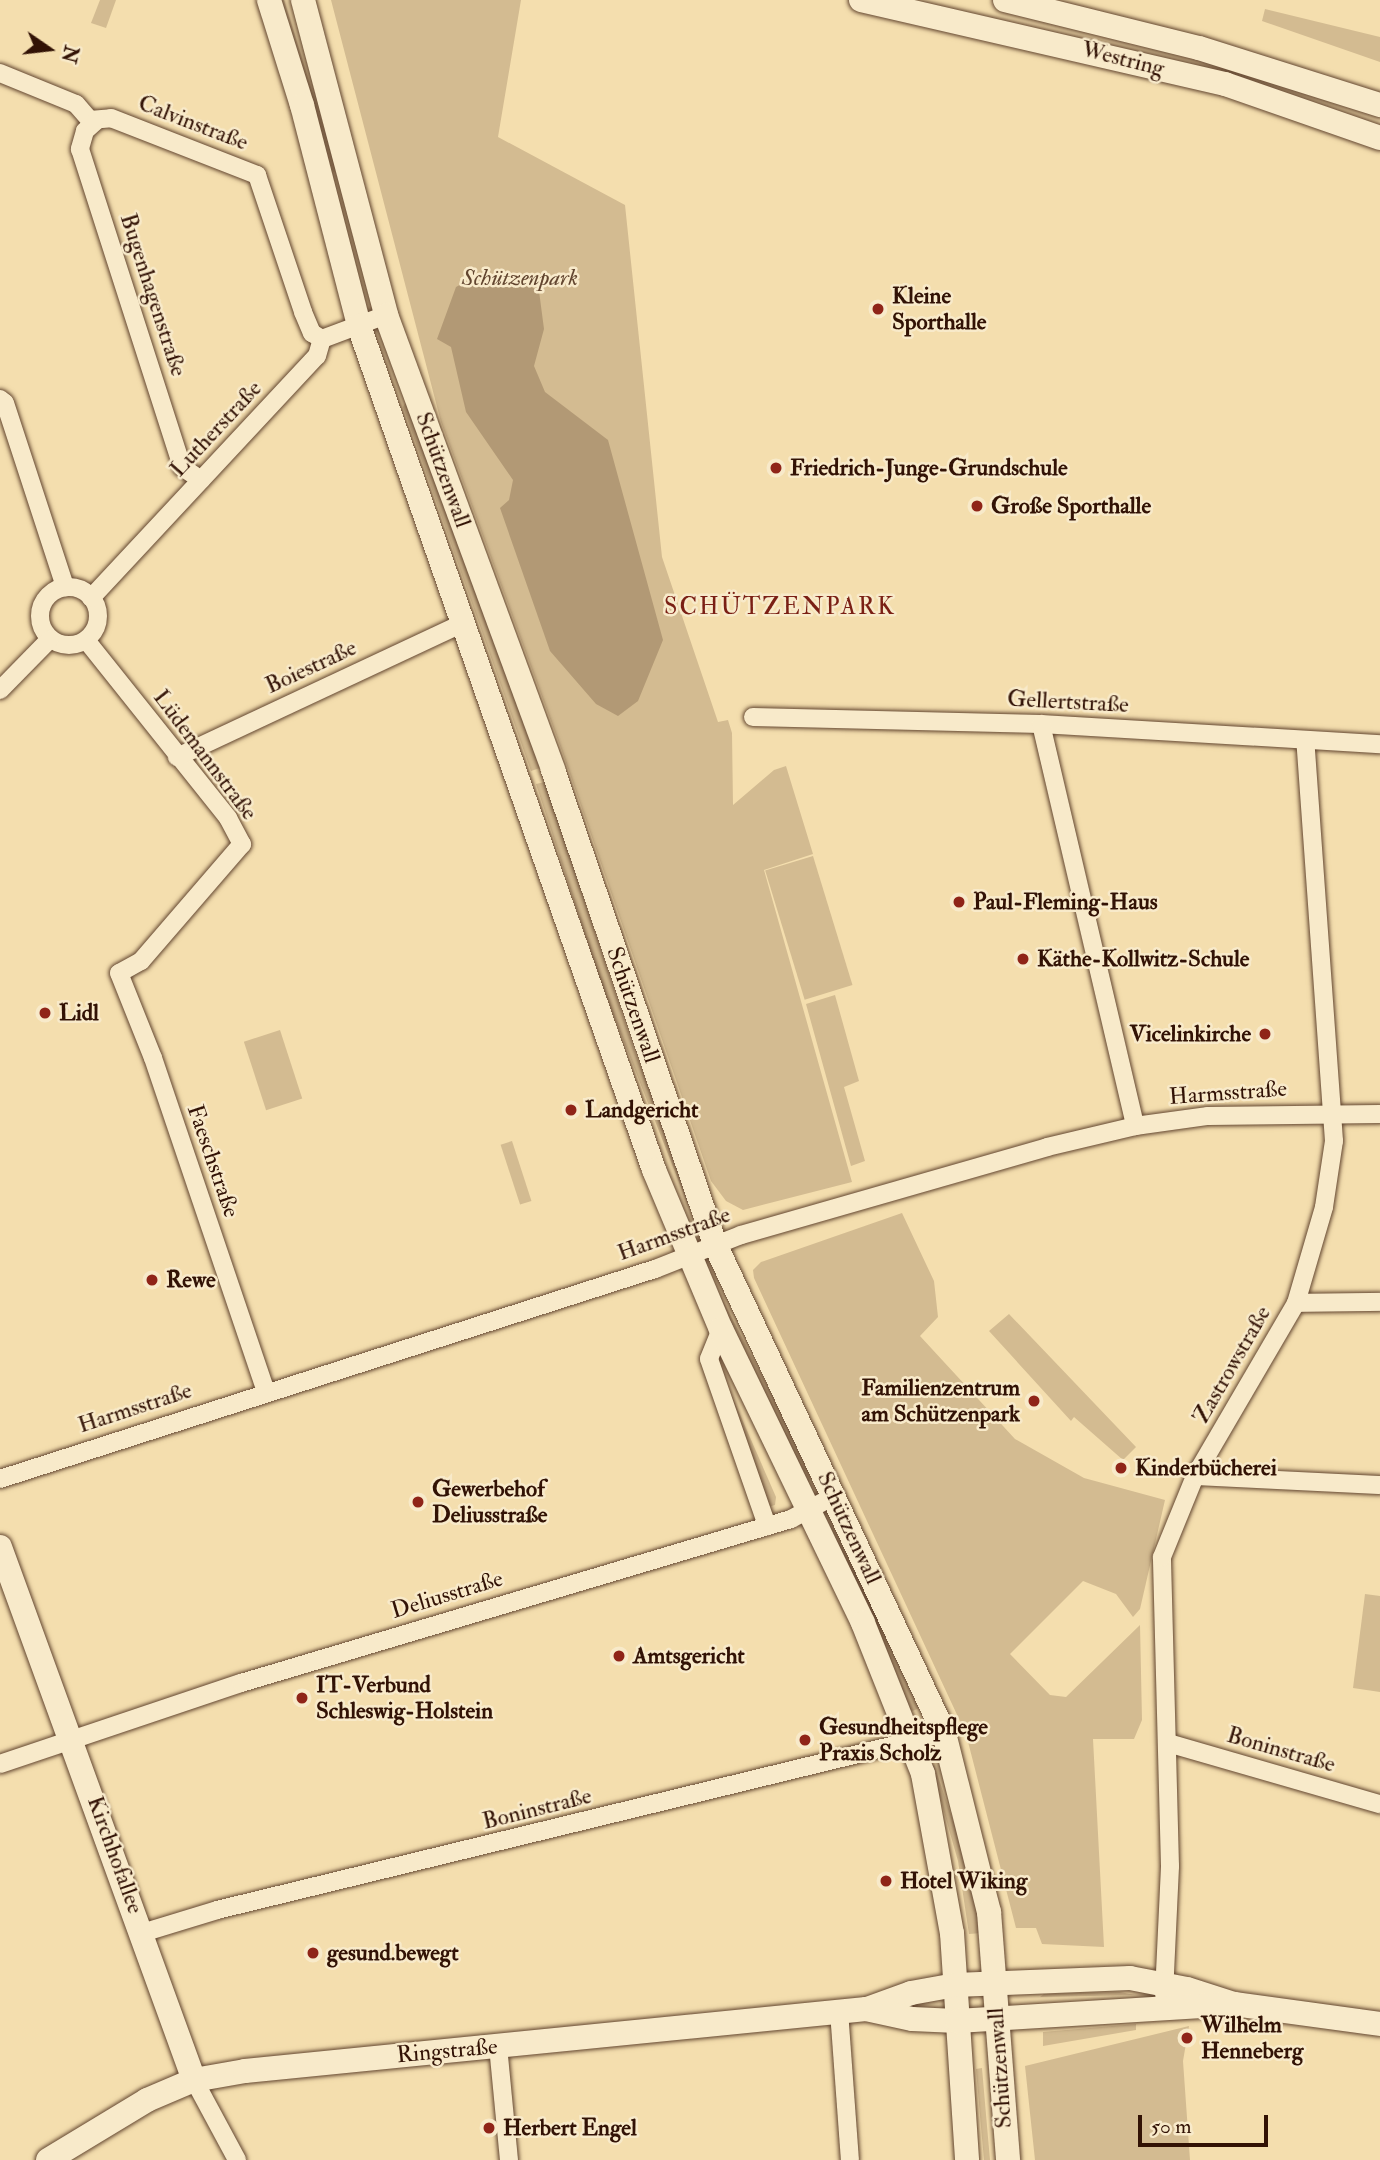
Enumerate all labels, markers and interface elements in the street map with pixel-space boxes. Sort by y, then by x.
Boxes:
north arrow [14,14,84,84]
street label: Westring [1079,35,1167,83]
text: N [56,43,83,65]
street label: Calvinstraße [134,89,252,157]
street label: Bugenhagenstraße [114,210,192,380]
park label: Schützenpark [462,264,578,292]
place label: Kleine Sporthalle [892,282,986,336]
marker: Kleine Sporthalle [870,301,886,317]
street label: Lutherstraße [164,375,268,483]
street label: Schützenwall [409,408,477,532]
place label: Friedrich-Junge-Grundschule [790,454,1068,482]
marker: Friedrich-Junge-Grundschule [768,460,784,476]
place label: Große Sporthalle [991,492,1151,520]
marker: Große Sporthalle [969,498,985,514]
district label: SCHÜTZENPARK [666,593,894,621]
street label: Boiestraße [261,634,361,700]
street label: Lüdemannstraße [147,684,263,826]
street label: Gellertstraße [1007,685,1129,719]
place label: Paul-Fleming-Haus [973,888,1158,916]
marker: Paul-Fleming-Haus [951,894,967,910]
street label: Schützenwall [600,943,666,1067]
place label: Käthe-Kollwitz-Schule [1037,945,1249,973]
marker: Käthe-Kollwitz-Schule [1015,951,1031,967]
place label: Lidl [59,999,99,1027]
marker: Lidl [37,1005,53,1021]
place label: Vicelinkirche [1129,1020,1251,1048]
marker: Vicelinkirche [1257,1026,1273,1042]
street label: Harmsstraße [1168,1075,1288,1111]
place label: Landgericht [585,1096,698,1124]
street label: Faeschstraße [181,1101,245,1221]
marker: Landgericht [563,1102,579,1118]
street label: Harmsstraße [614,1201,734,1267]
place label: Rewe [166,1266,216,1294]
marker: Rewe [144,1272,160,1288]
street label: Zastrowstraße [1187,1301,1277,1429]
place label: Familienzentrum am Schützenpark [861,1374,1020,1428]
street label: Harmsstraße [75,1377,195,1439]
marker: Familienzentrum am Schützenpark [1026,1393,1042,1409]
place label: Kinderbücherei [1135,1454,1277,1482]
marker: Kinderbücherei [1113,1460,1129,1476]
street label: Schützenwall [811,1467,887,1589]
place label: Gewerbehof Deliusstraße [432,1475,547,1529]
marker: Gewerbehof Deliusstraße [410,1494,426,1510]
street label: Deliusstraße [388,1565,506,1625]
place label: Amtsgericht [633,1642,745,1670]
marker: Amtsgericht [611,1648,627,1664]
place label: IT-Verbund Schleswig-Holstein [316,1671,493,1725]
marker: IT-Verbund Schleswig-Holstein [294,1690,310,1706]
place label: Gesundheitspflege Praxis Scholz [819,1713,988,1767]
street label: Boninstraße [1224,1721,1338,1779]
marker: Gesundheitspflege Praxis Scholz [797,1732,813,1748]
street label: Boninstraße [480,1782,594,1836]
street label: Kirchhofallee [81,1792,149,1918]
place label: Hotel Wiking [900,1867,1027,1895]
marker: Hotel Wiking [878,1873,894,1889]
place label: gesund.bewegt [327,1939,459,1967]
marker: gesund.bewegt [305,1945,321,1961]
street label: Schützenwall [982,2007,1018,2129]
place label: Wilhelm Henneberg [1201,2011,1303,2065]
marker: Wilhelm Henneberg [1179,2030,1195,2046]
street label: Ringstraße [395,2033,499,2069]
scale bar [1142,2100,1272,2144]
text: 50 m [1151,2113,1192,2140]
place label: Herbert Engel [503,2114,637,2142]
marker: Herbert Engel [481,2120,497,2136]

